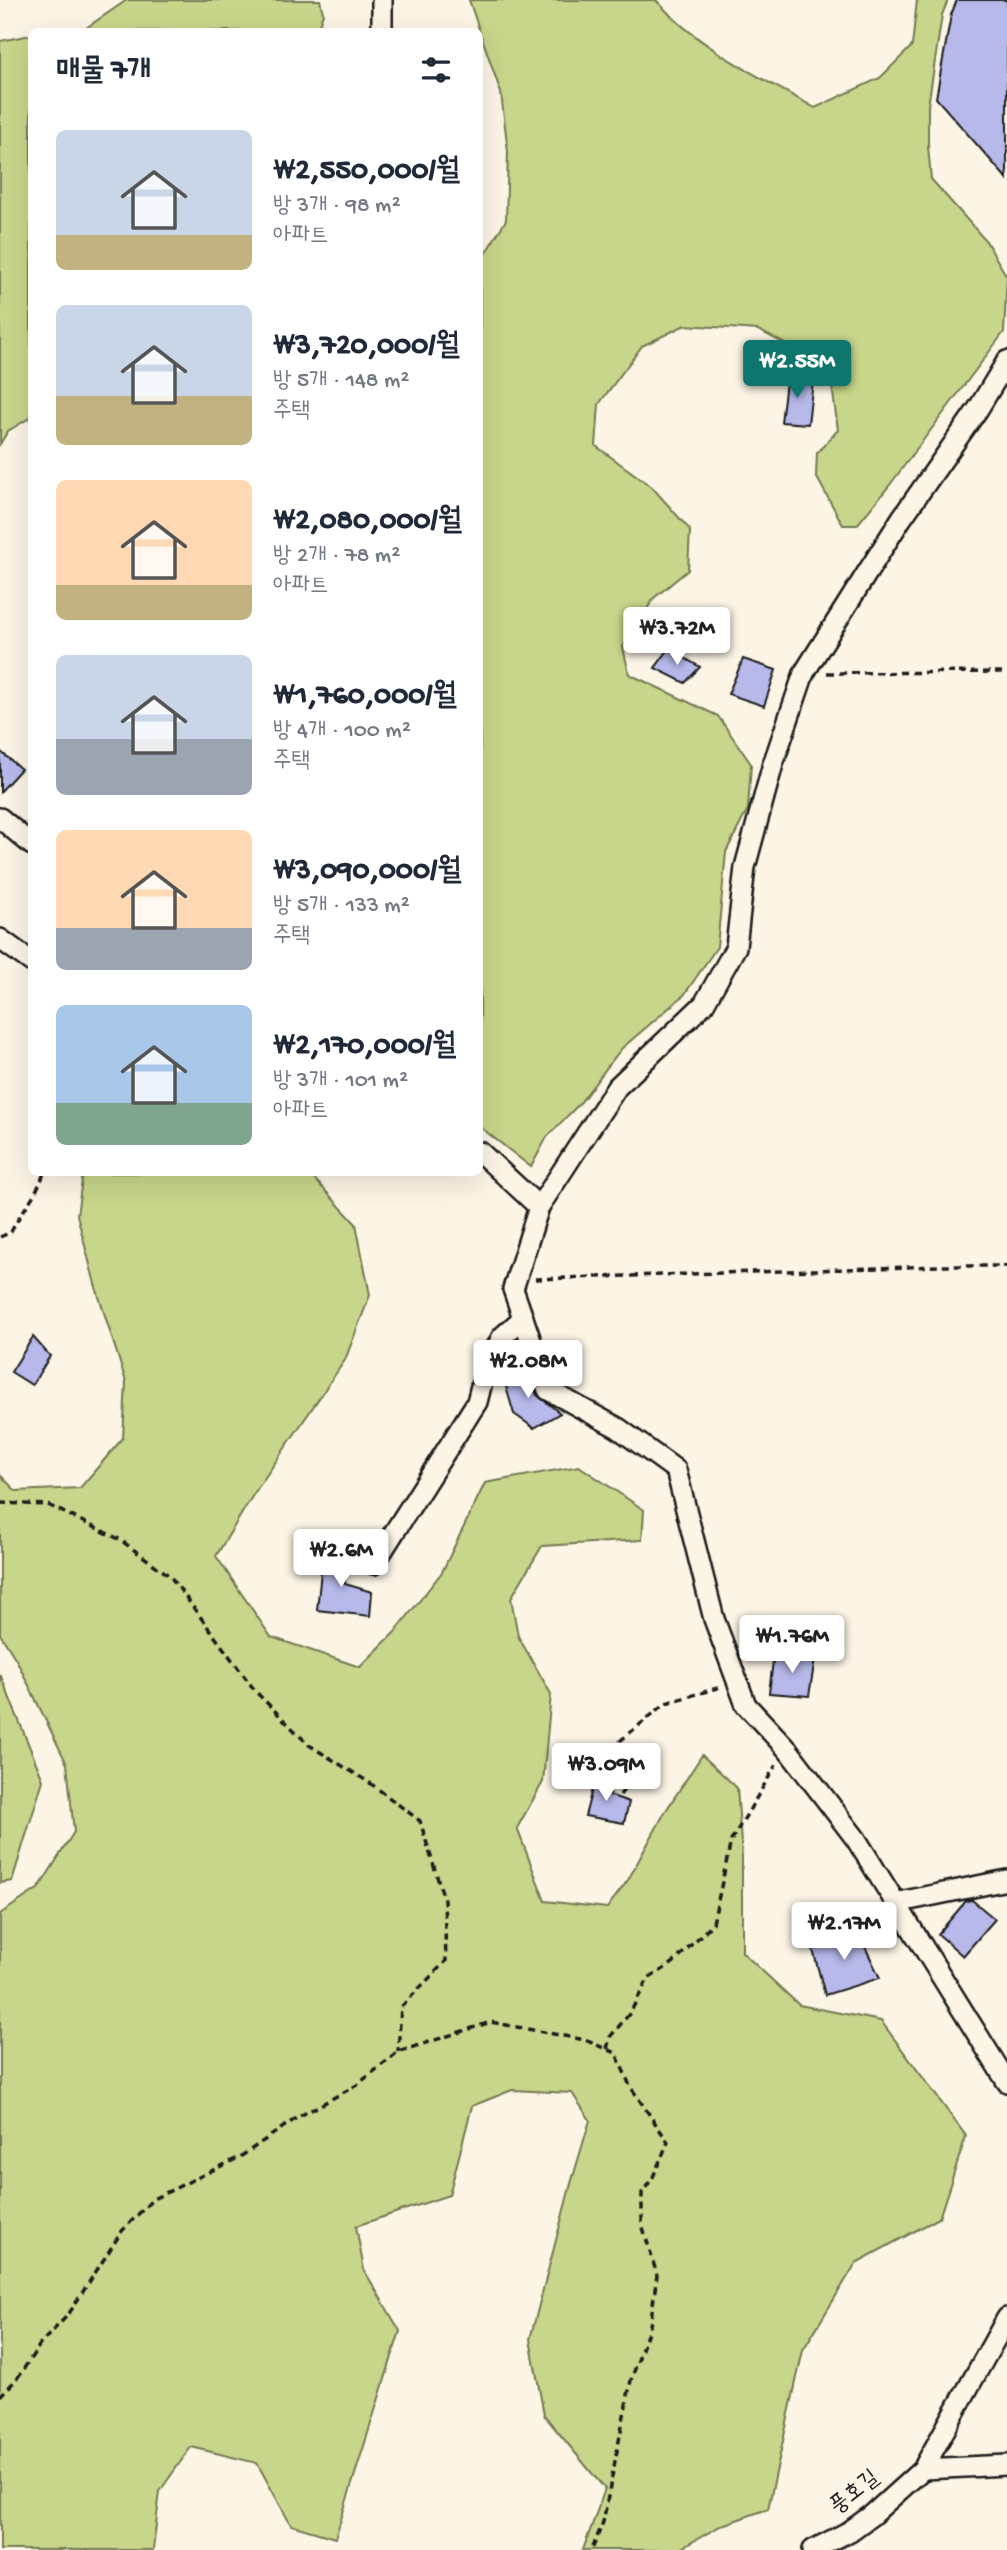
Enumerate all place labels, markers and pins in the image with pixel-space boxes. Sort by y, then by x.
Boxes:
pin: ₩2.55M [740,340,854,400]
pin: ₩3.72M [620,608,734,667]
pin: ₩2.08M [471,1340,585,1400]
pin: ₩2.6M [292,1530,390,1589]
pin: ₩1.76M [735,1616,849,1675]
pin: ₩3.09M [549,1744,663,1803]
pin: ₩2.17M [787,1902,901,1962]

